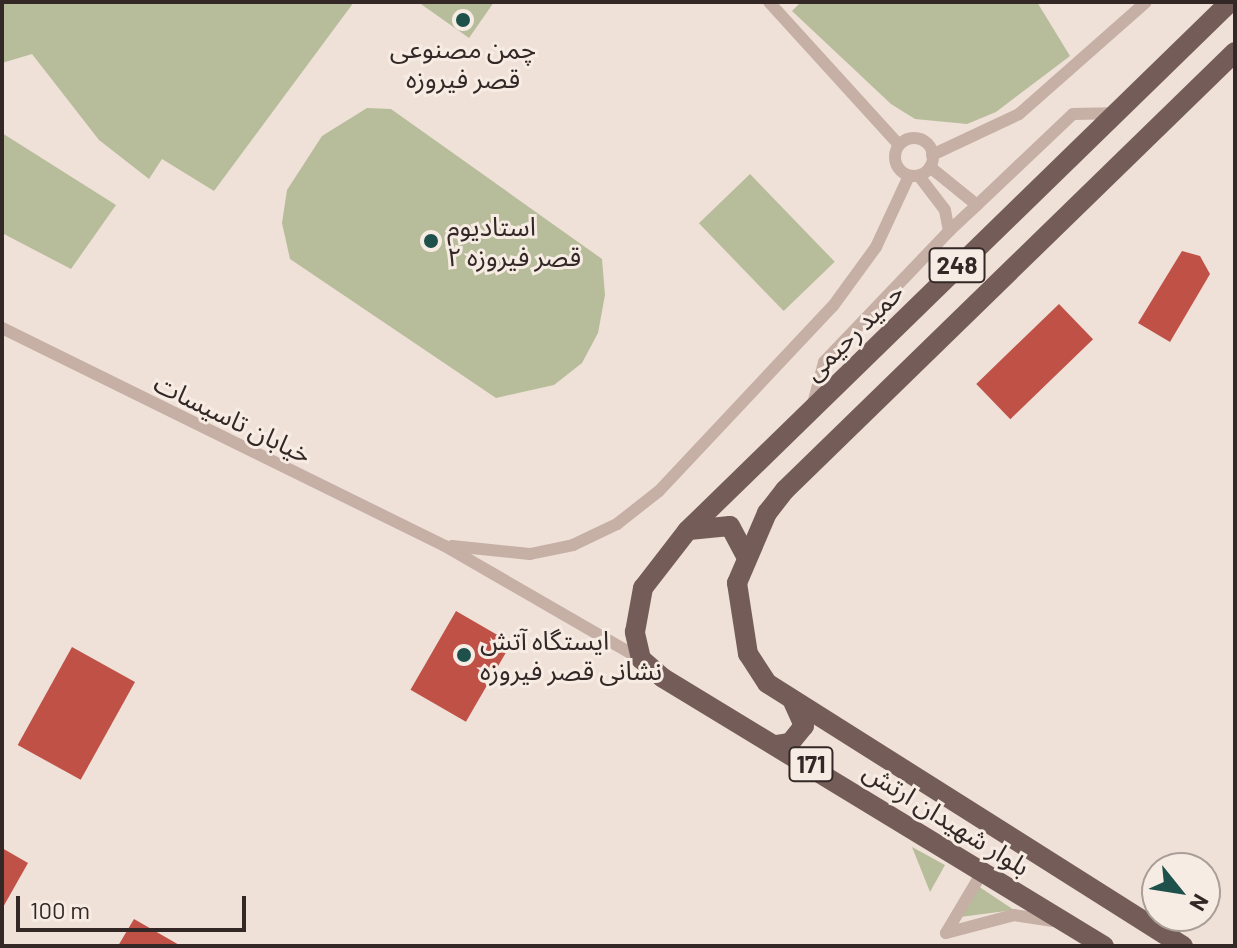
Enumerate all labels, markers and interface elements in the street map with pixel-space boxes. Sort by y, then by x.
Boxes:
marker: چمن مصنوعی قصر فیروزه [454,11,472,29]
place label: چمن مصنوعی قصر فیروزه [390,32,536,94]
place label: استادیوم قصر فیروزه ۲ [447,210,581,272]
marker: استادیوم قصر فیروزه ۲ [422,232,440,250]
road number: 248 [927,245,987,285]
street label: حمید رحیمی [797,276,909,386]
street label: خیابان تاسیسات [149,366,317,470]
place label: ایستگاه آتش نشانی قصر فیروزه [480,624,662,686]
marker: ایستگاه آتش نشانی قصر فیروزه [455,646,473,664]
road number: 171 [787,744,835,784]
street label: بلوار شهیدان ارتش [858,754,1036,882]
north arrow [1141,852,1221,932]
scale bar [20,880,250,930]
text: N [1185,890,1215,916]
text: 100 m [30,895,90,924]

